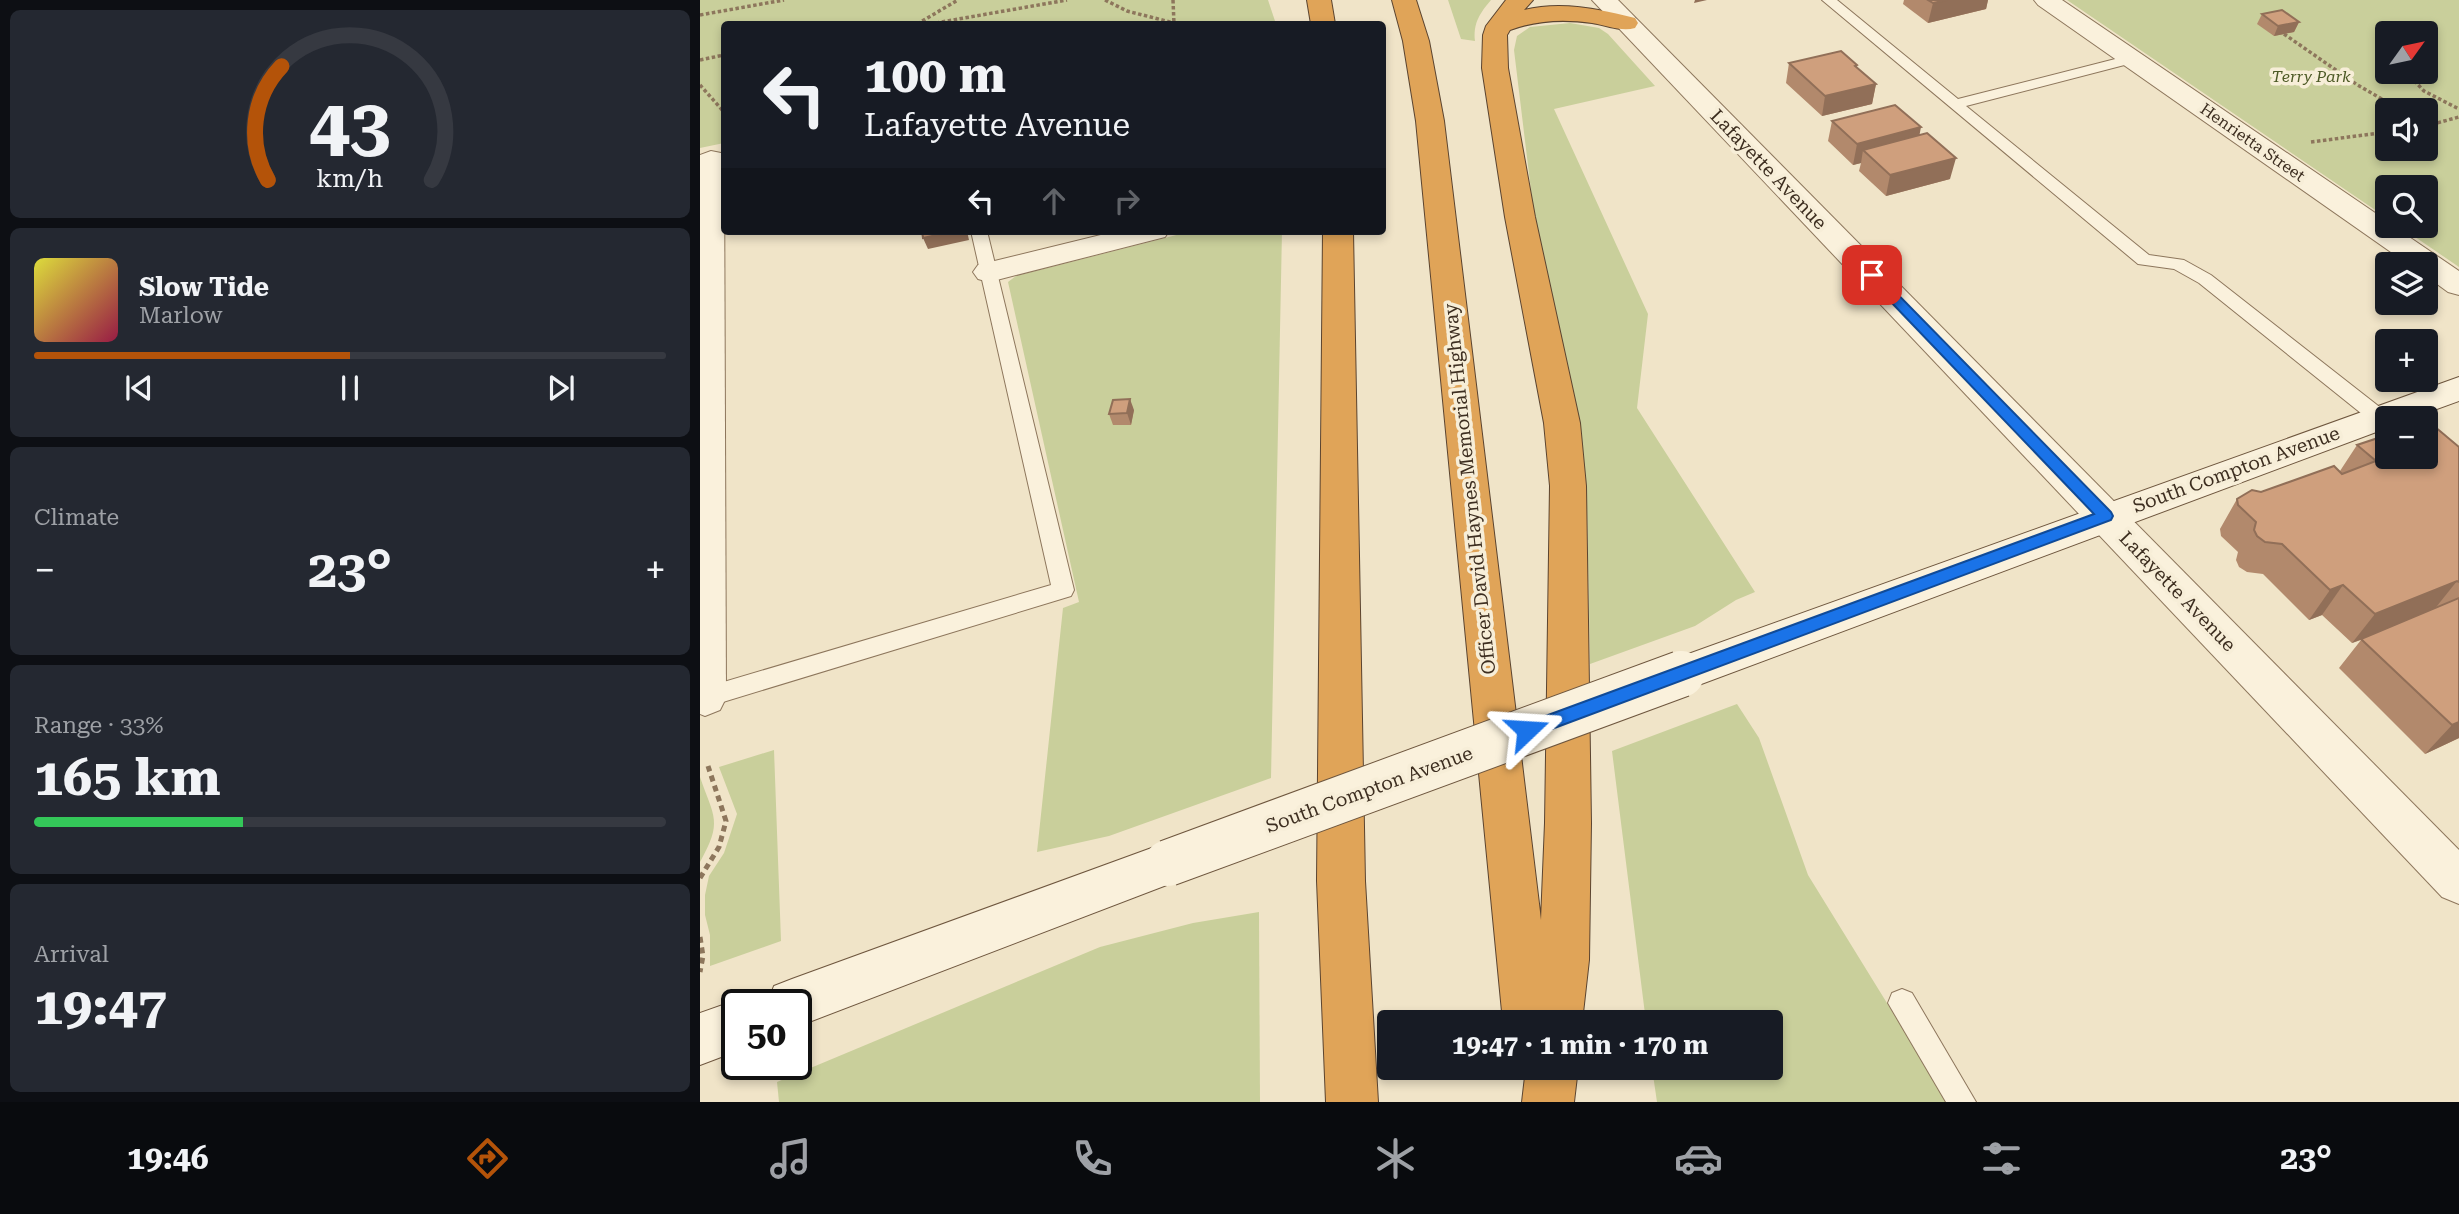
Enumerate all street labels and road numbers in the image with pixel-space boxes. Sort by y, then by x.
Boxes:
street label: Henrietta Street [2197,99,2309,186]
street label: Lafayette Avenue [1705,105,1832,234]
street label: Officer David Haynes Memorial Highway [1438,302,1500,676]
street label: South Compton Avenue [2129,421,2343,518]
street label: Lafayette Avenue [2114,527,2241,656]
street label: South Compton Avenue [1262,741,1476,838]

